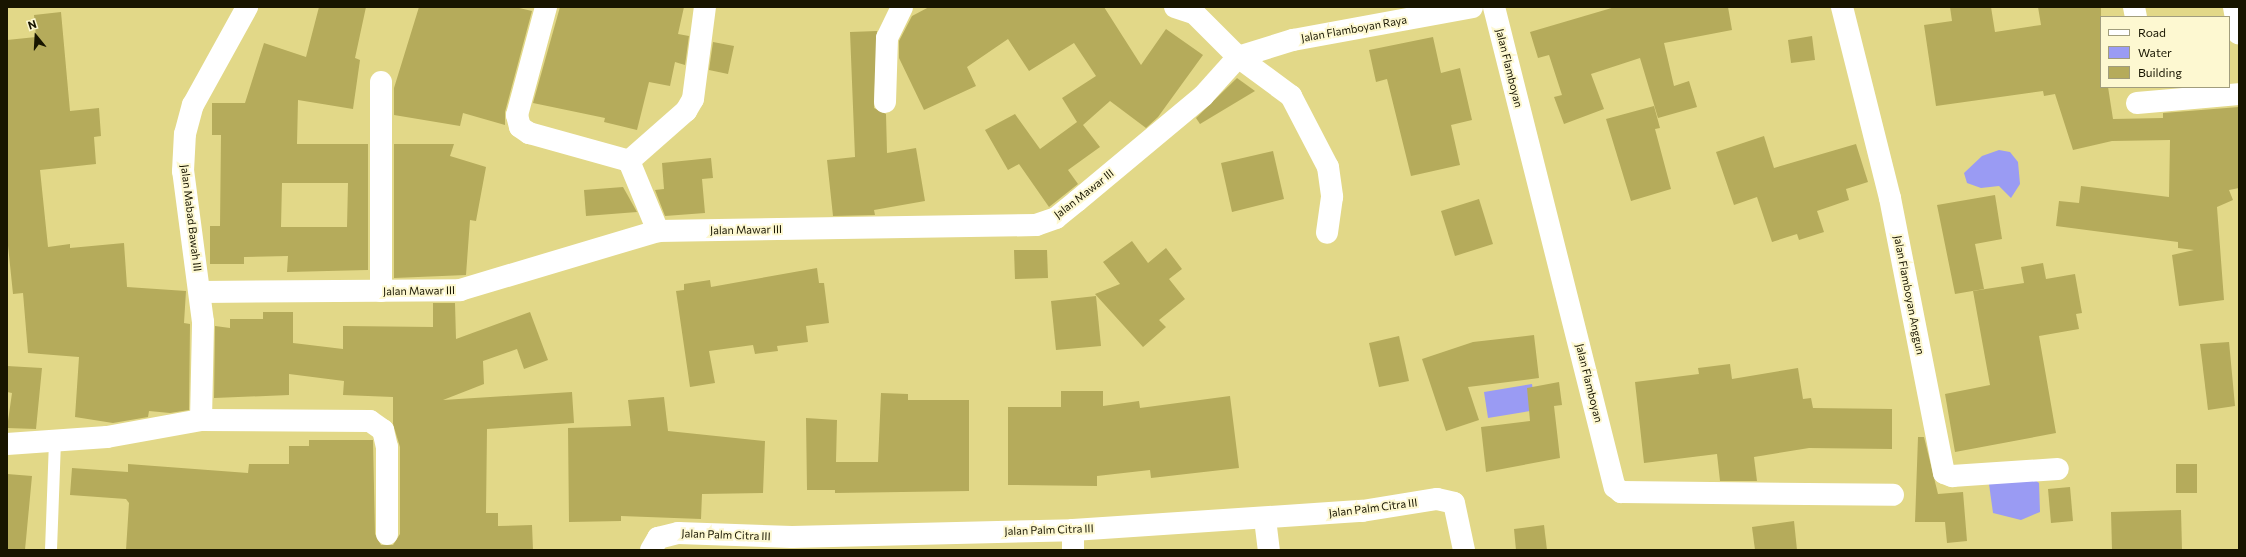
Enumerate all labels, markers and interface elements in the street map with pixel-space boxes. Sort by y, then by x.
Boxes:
street label: Jalan Flamboyan Raya [1300,13,1408,45]
north arrow [16,16,56,56]
legend [2100,16,2230,88]
text: N [26,17,38,32]
text: Road [2138,25,2166,39]
street label: Jalan Flamboyan [1493,27,1525,109]
text: Water [2138,45,2172,59]
text: Building [2138,65,2182,79]
street label: Jalan Mabad Bawah III [178,164,204,272]
street label: Jalan Mawar III [1052,167,1116,221]
street label: Jalan Mawar III [710,223,782,237]
street label: Jalan Flamboyan Anggun [1891,234,1927,356]
street label: Jalan Mawar III [383,284,455,298]
street label: Jalan Flamboyan [1573,342,1605,424]
street label: Jalan Palm Citra III [1328,496,1418,520]
street label: Jalan Palm Citra III [1004,522,1094,538]
street label: Jalan Palm Citra III [681,527,771,543]

